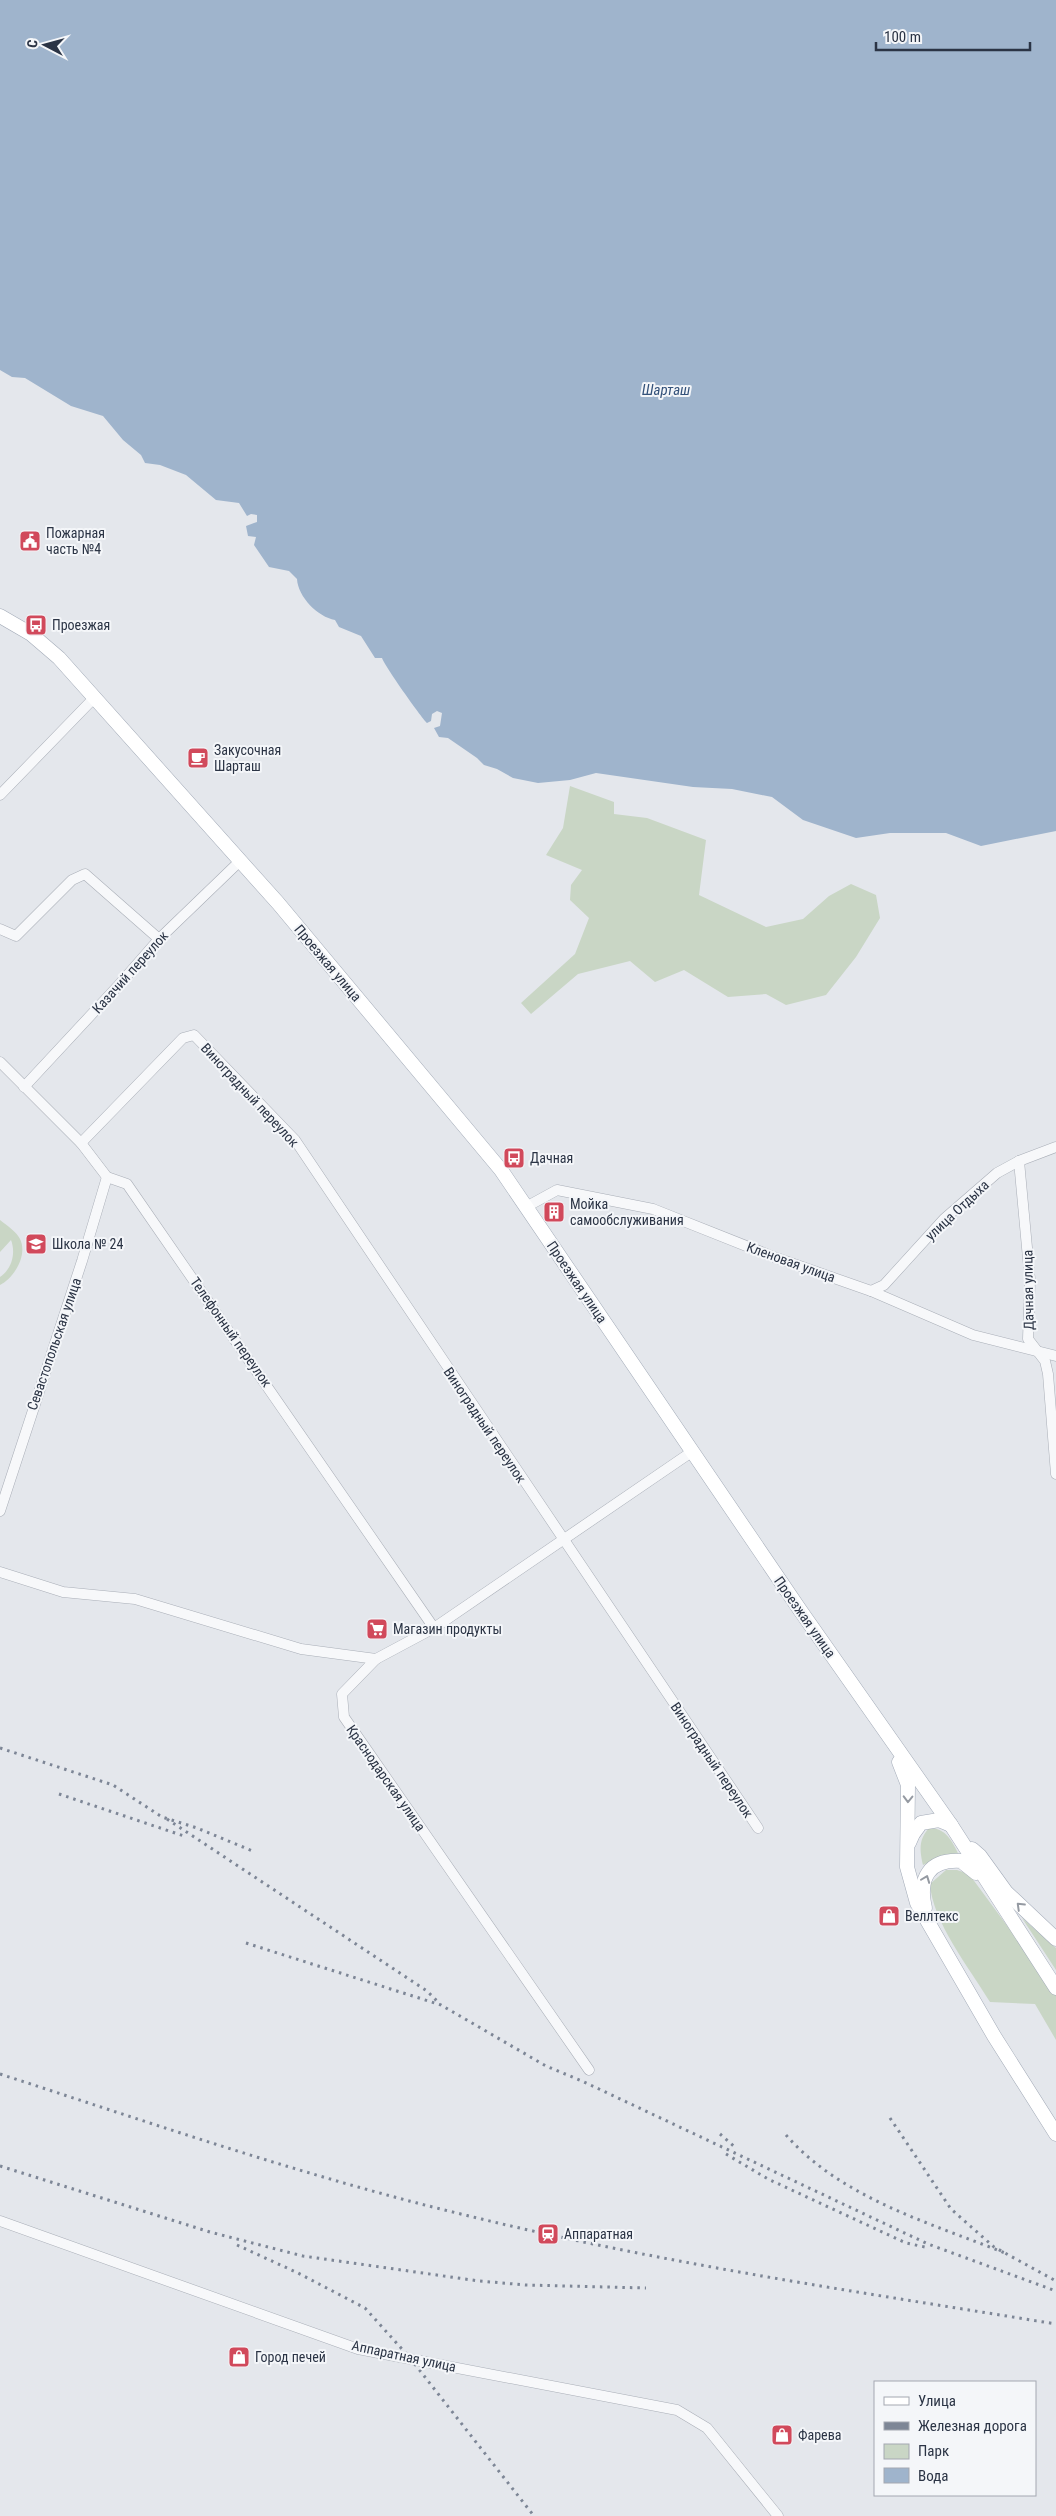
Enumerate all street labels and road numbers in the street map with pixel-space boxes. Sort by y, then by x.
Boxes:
street label: Проезжая улица [291,921,365,1005]
street label: Казачий переулок [89,927,171,1016]
street label: Виноградный переулок [198,1040,302,1150]
street label: улица Отдыха [922,1177,992,1243]
street label: Проезжая улица [544,1238,610,1326]
street label: Кленовая улица [744,1239,838,1285]
street label: Дачная улица [1019,1250,1037,1330]
street label: Телефонный переулок [187,1274,275,1390]
street label: Севастопольская улица [24,1276,84,1412]
street label: Виноградный переулок [440,1364,530,1486]
street label: Проезжая улица [771,1573,839,1661]
street label: Виноградный переулок [667,1699,757,1821]
street label: Краснодарская улица [343,1722,429,1834]
street label: Аппаратная улица [350,2337,458,2375]

